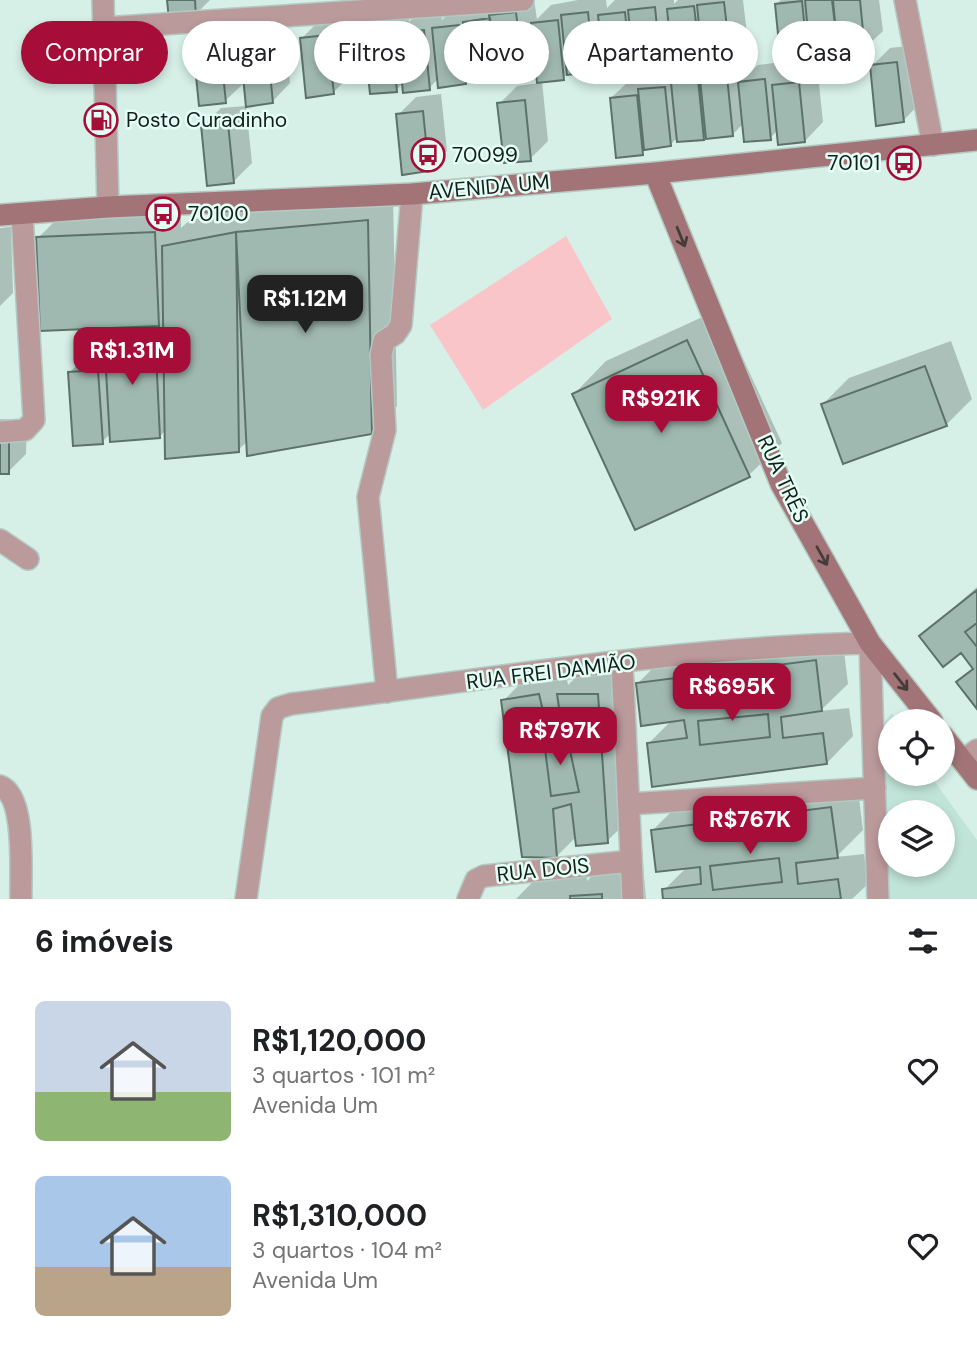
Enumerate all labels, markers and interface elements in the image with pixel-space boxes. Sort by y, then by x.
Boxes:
chip: Comprar [21,21,168,84]
chip: Alugar [182,21,300,84]
chip: Filtros [314,21,430,84]
chip: Novo [444,21,549,84]
chip: Apartamento [563,21,758,84]
chip: Casa [772,21,875,84]
fuel station icon: Posto Curadinho [82,101,120,139]
place label: Posto Curadinho [126,106,287,134]
bus stop icon: 70099 [409,136,447,174]
place label: 70099 [452,141,518,169]
bus stop icon: 70101 [885,144,923,182]
place label: 70101 [827,149,880,177]
street label: AVENIDA UM [427,168,551,206]
bus stop icon: 70100 [144,195,182,233]
place label: 70100 [188,200,249,228]
one-way arrow [675,225,688,247]
pin: R$1.12M [240,276,370,335]
text: R$1.12M [263,283,347,313]
pin: R$1.31M [67,328,197,387]
text: R$1.31M [89,335,175,365]
pin: R$921K [604,376,718,435]
text: R$921K [621,383,701,413]
street label: RUA TRÊS [751,431,815,527]
one-way arrow [815,546,829,566]
street label: RUA FREI DAMIÃO [465,648,637,696]
pin: R$695K [675,664,789,723]
text: R$695K [689,671,775,701]
one-way arrow [893,672,908,691]
pin: R$797K [503,708,617,767]
map controls [878,709,955,877]
button: locate [878,709,955,786]
text: R$797K [519,715,601,745]
pin: R$767K [693,796,807,856]
button: layers [878,800,955,877]
text: R$767K [709,804,791,834]
street label: RUA DOIS [495,851,591,889]
text: 6 imóveis [35,922,174,961]
icon: filters [904,922,942,960]
text: R$1,120,000 [252,1021,426,1060]
icon: home [91,1029,175,1113]
icon: heart [904,1052,942,1090]
text: 3 quartos · 101 m² [252,1060,435,1090]
text: Avenida Um [252,1090,378,1120]
text: R$1,310,000 [252,1196,427,1235]
icon: home [91,1204,175,1288]
icon: heart [904,1227,942,1265]
text: 3 quartos · 104 m² [252,1235,442,1265]
text: Avenida Um [252,1265,378,1295]

